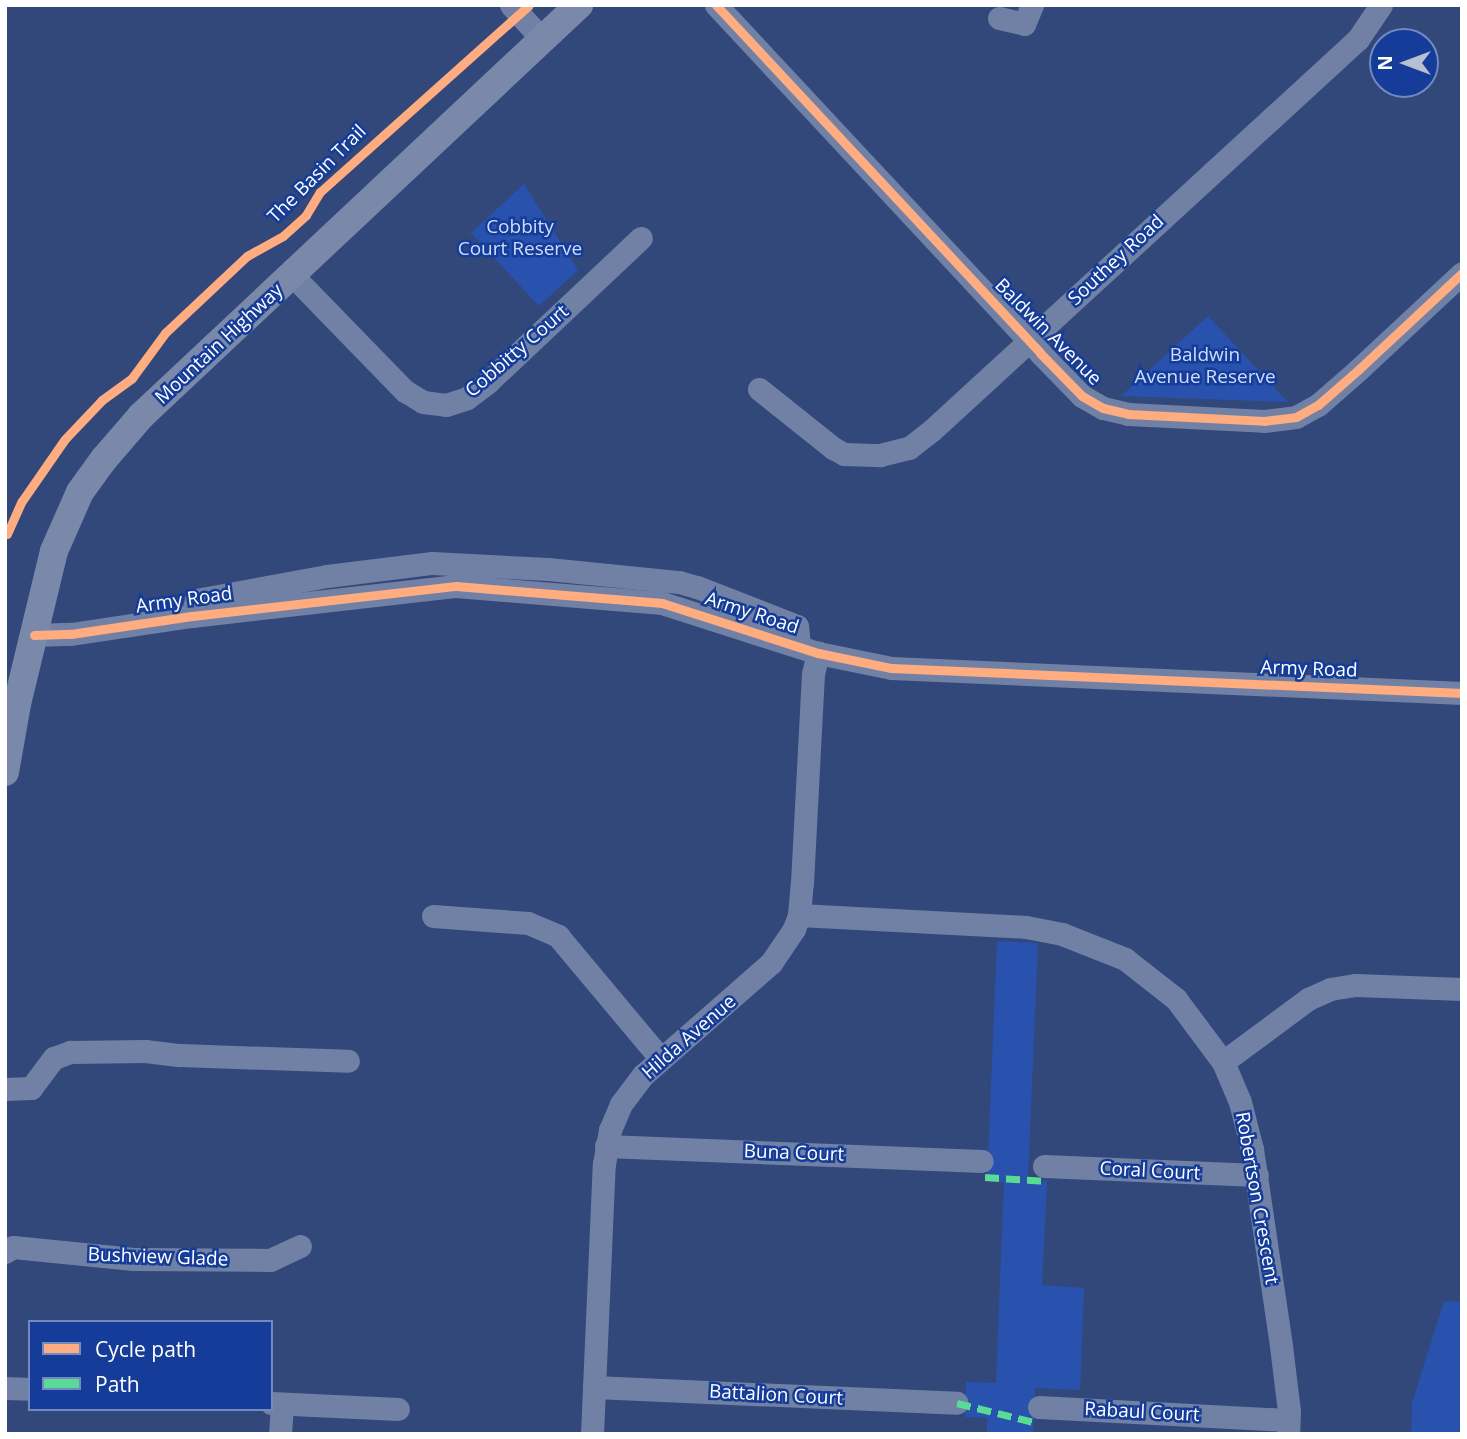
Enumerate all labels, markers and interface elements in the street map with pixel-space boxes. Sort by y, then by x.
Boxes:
north arrow [1369,28,1439,98]
text: N [1372,55,1398,71]
street label: The Basin Trail [263,120,371,228]
street label: Southey Road [1063,210,1169,310]
park label: Cobbity Court Reserve [458,216,582,260]
street label: Baldwin Avenue [990,274,1106,390]
street label: Mountain Highway [150,279,288,409]
street label: Cobbitty Court [461,300,573,402]
park label: Baldwin Avenue Reserve [1134,344,1276,388]
street label: Army Road [134,582,234,618]
street label: Army Road [702,587,802,639]
street label: Army Road [1260,656,1358,682]
street label: Hilda Avenue [637,990,741,1084]
street label: Robertson Crescent [1231,1110,1283,1286]
street label: Buna Court [743,1140,845,1166]
street label: Coral Court [1099,1157,1201,1185]
street label: Bushview Glade [87,1243,229,1271]
legend [28,1320,273,1411]
text: Cycle path [95,1335,196,1363]
text: Path [95,1370,140,1398]
street label: Battalion Court [708,1380,844,1410]
street label: Rabaul Court [1084,1398,1200,1426]

